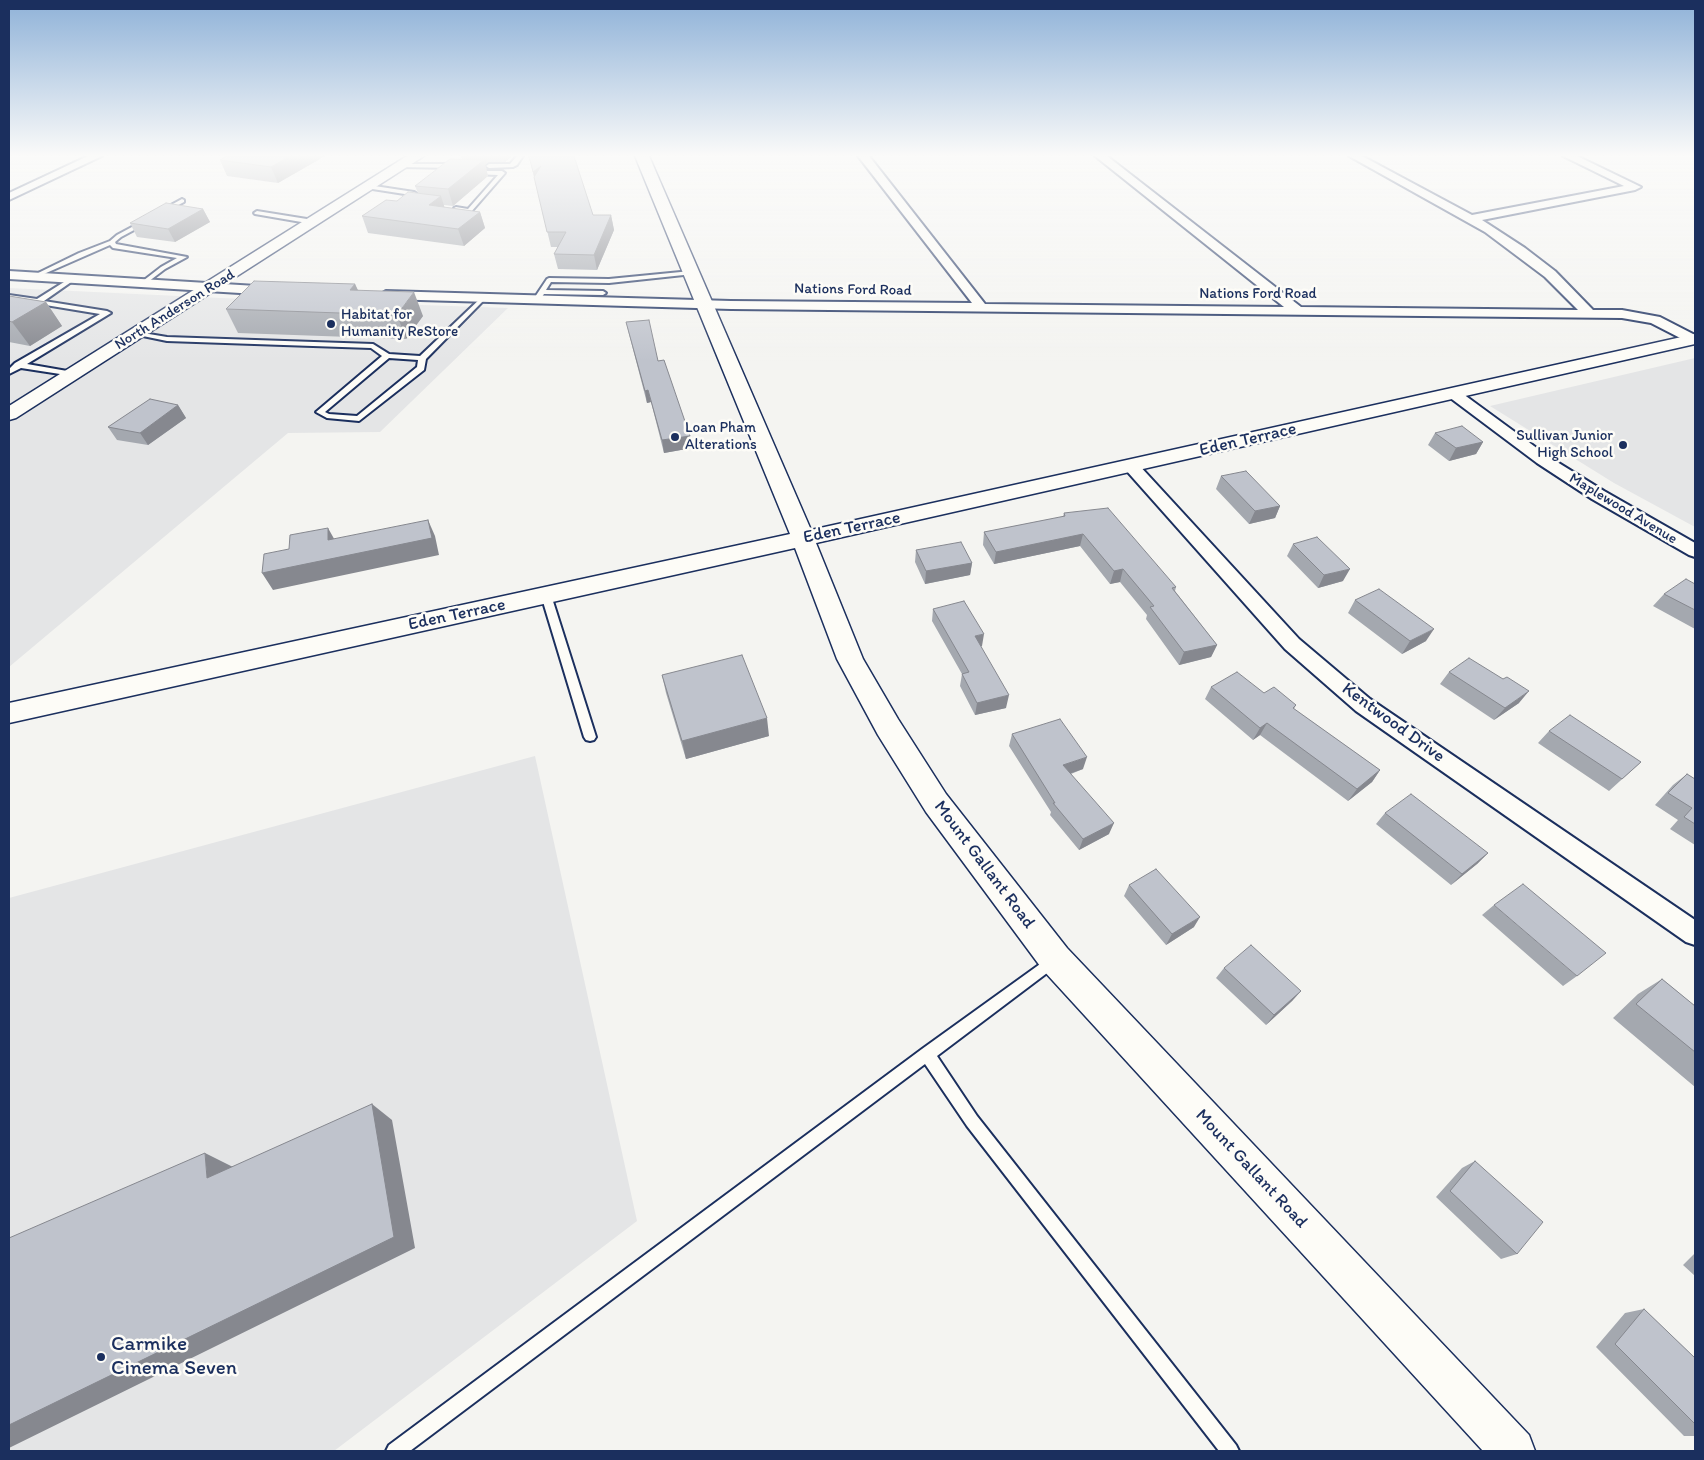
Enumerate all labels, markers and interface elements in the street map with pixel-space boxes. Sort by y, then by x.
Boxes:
street label: North Anderson Road [112,266,238,354]
street label: Nations Ford Road [794,280,912,300]
street label: Nations Ford Road [1199,285,1317,303]
place label: Habitat for Humanity ReStore [341,306,458,341]
marker: Habitat for Humanity ReStore [325,318,337,330]
street label: Eden Terrace [1197,418,1299,462]
place label: Loan Pham Alterations [685,419,757,454]
place label: Sullivan Junior High School [1516,427,1613,462]
marker: Loan Pham Alterations [669,431,681,443]
marker: Sullivan Junior High School [1617,439,1629,451]
street label: Maplewood Avenue [1566,470,1680,548]
street label: Eden Terrace [801,507,903,549]
street label: Eden Terrace [406,594,508,636]
street label: Kentwood Drive [1337,678,1449,768]
street label: Mount Gallant Road [929,797,1039,933]
street label: Mount Gallant Road [1190,1105,1312,1233]
place label: Carmike Cinema Seven [111,1332,237,1382]
marker: Carmike Cinema Seven [95,1351,107,1363]

